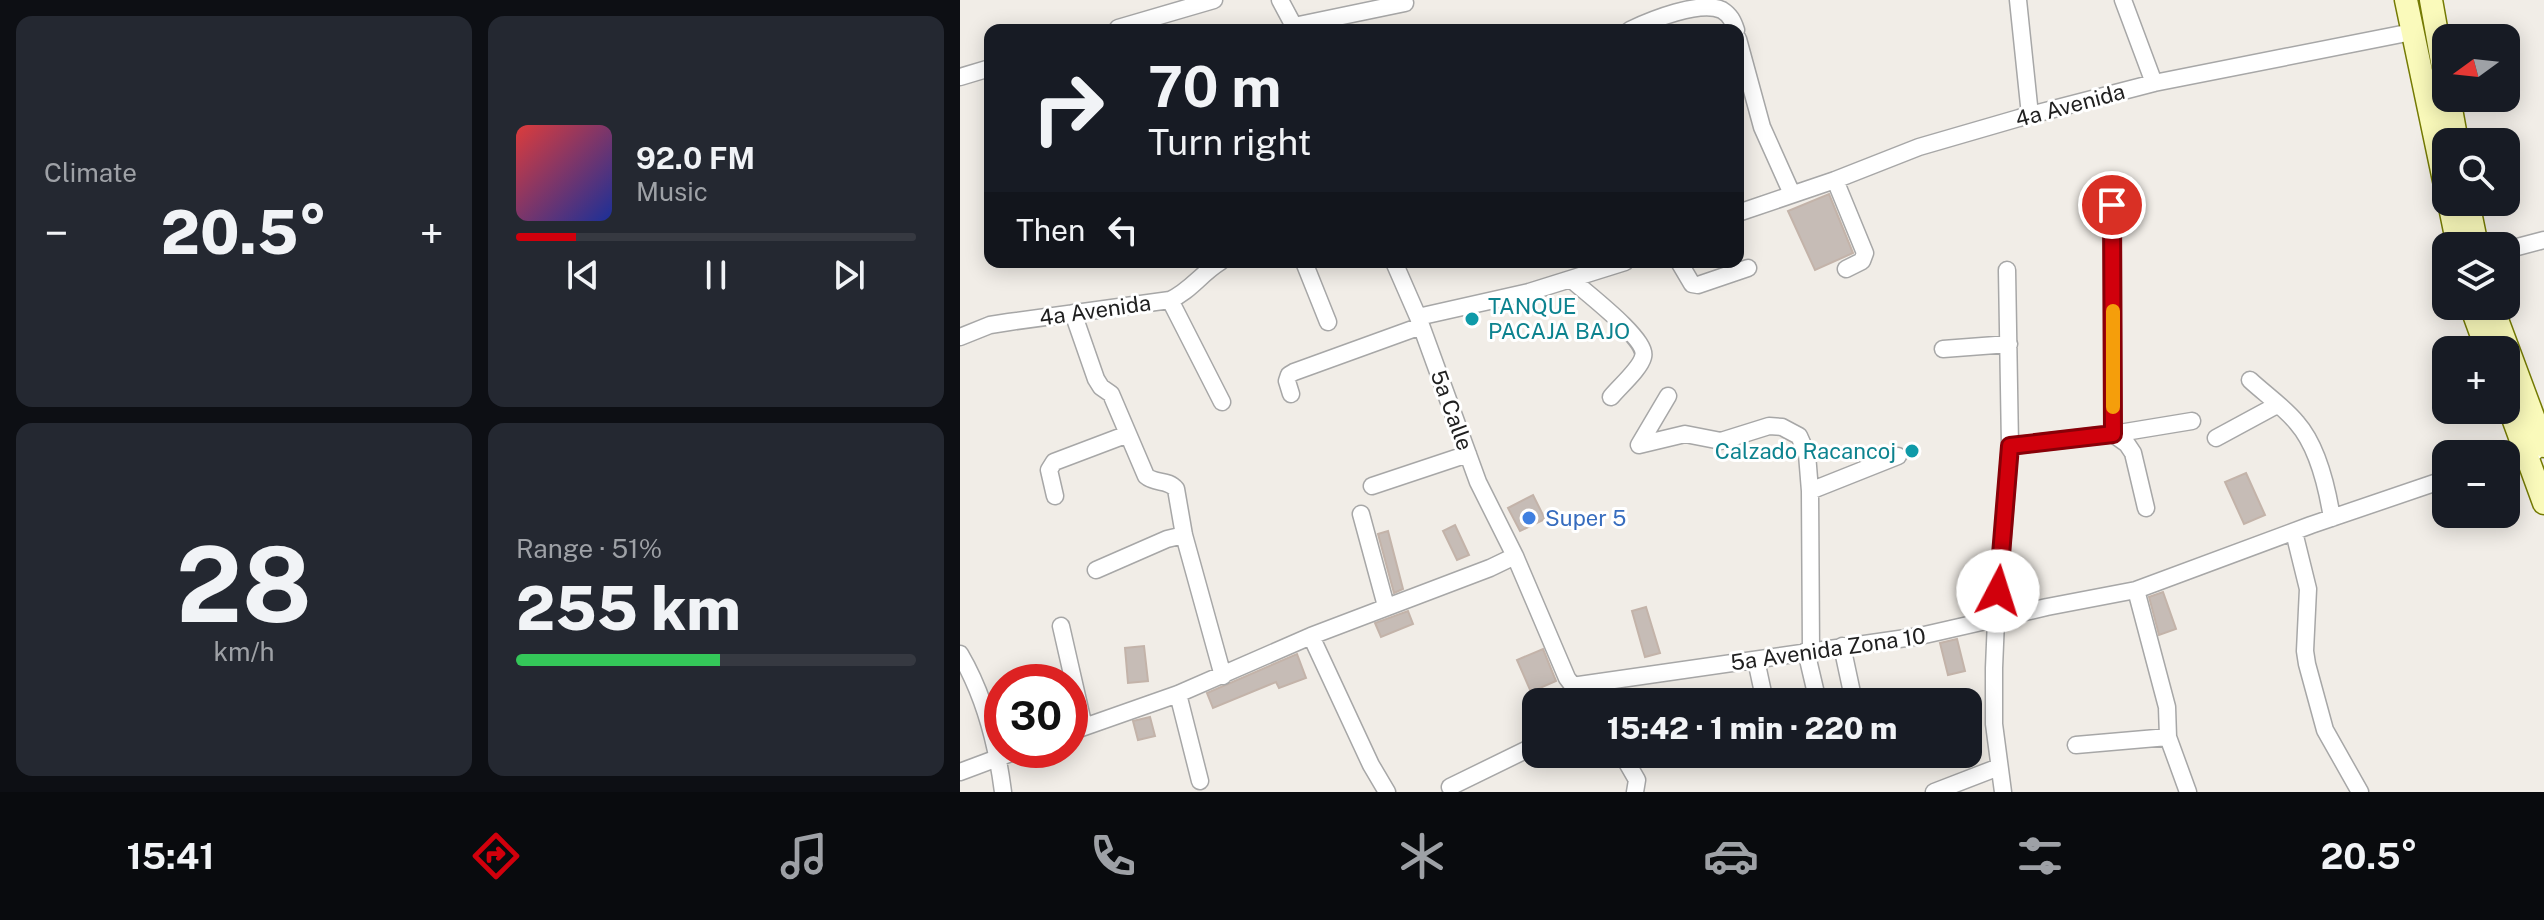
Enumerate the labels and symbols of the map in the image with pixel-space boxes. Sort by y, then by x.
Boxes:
north arrow [2432,24,2520,112]
street label: 4a Avenida [2012,78,2128,132]
pin [2078,171,2146,239]
street label: 4a Avenida [1038,289,1152,331]
place label: TANQUE PACAJA BAJO [1488,293,1630,344]
marker: TANQUE PACAJA BAJO [1463,310,1481,328]
street label: 5a Calle [1425,366,1479,454]
place label: Calzado Racancoj [1715,438,1896,464]
marker: Calzado Racancoj [1903,442,1921,460]
place label: Super 5 [1545,505,1626,531]
marker: Super 5 [1520,509,1538,527]
position arrow [1956,549,2040,633]
street label: 5a Avenida Zona 10 [1729,622,1927,676]
speed limit sign: 30 [984,664,1088,768]

